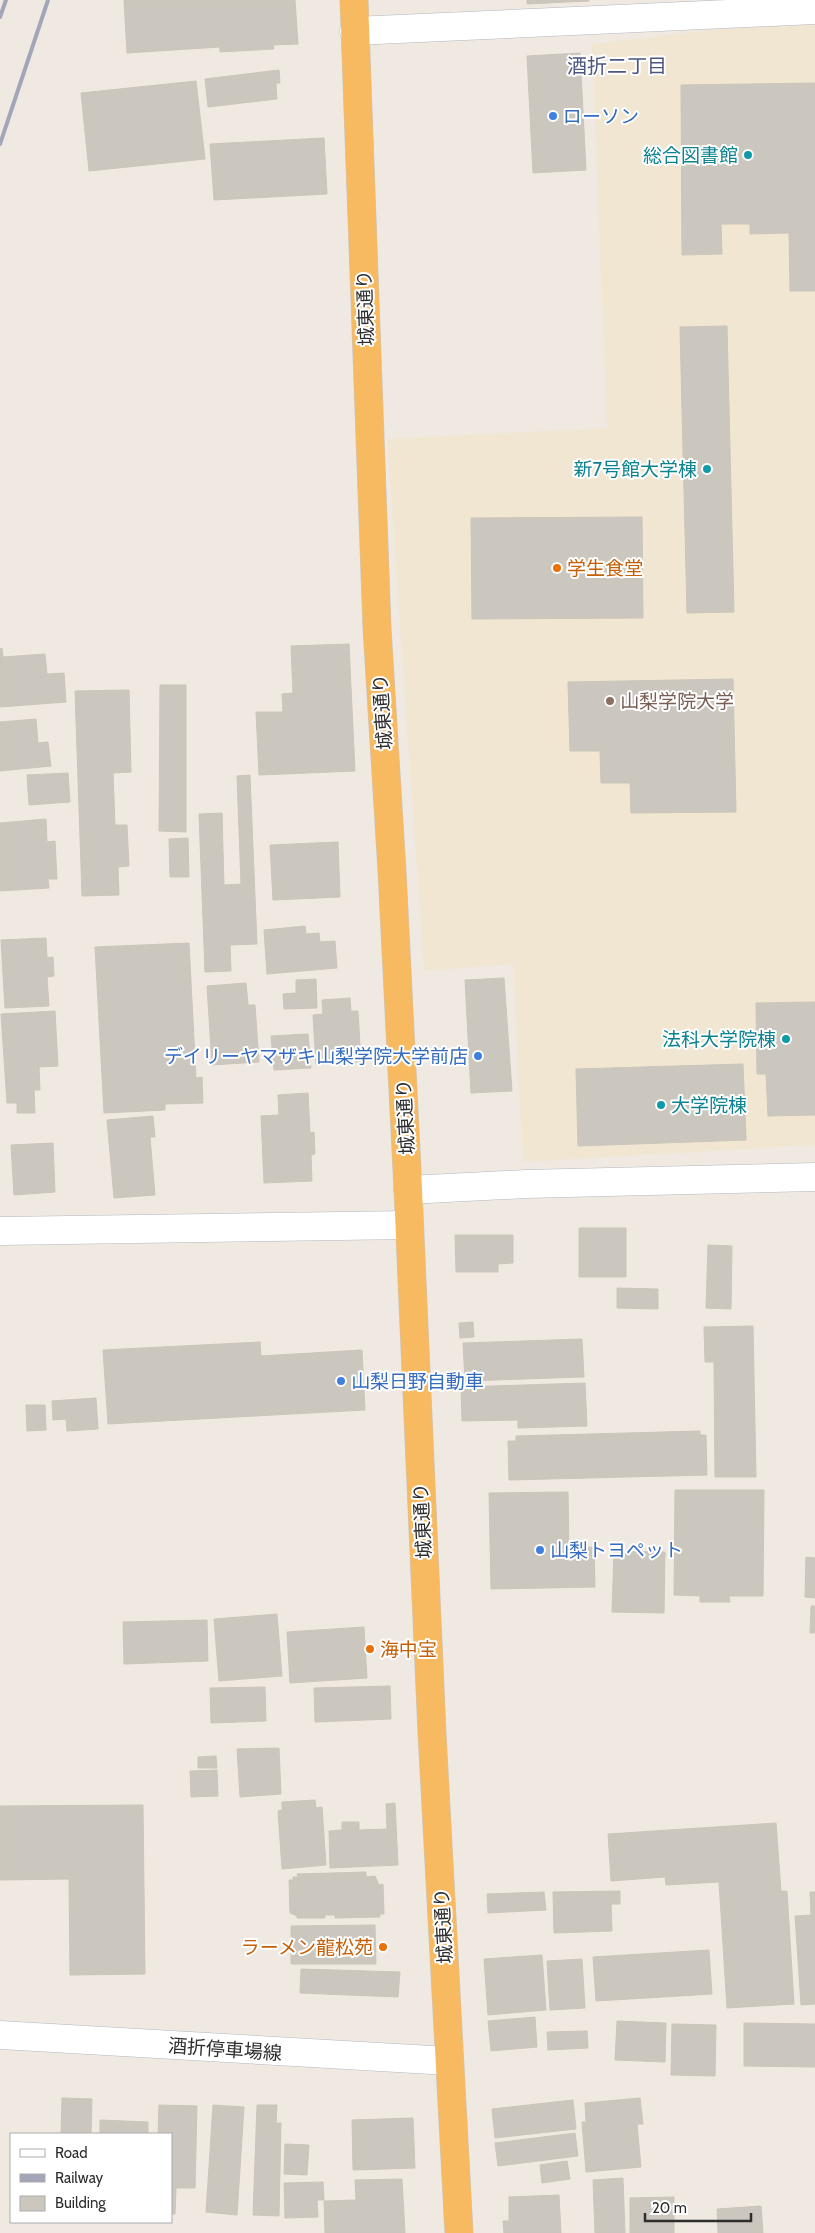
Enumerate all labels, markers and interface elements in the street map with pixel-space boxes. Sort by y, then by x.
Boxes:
district label: 酒折二丁目 [567,54,667,78]
place label: ローソン [563,105,639,128]
marker: ローソン [547,110,559,122]
place label: 総合図書館 [643,144,738,167]
marker: 総合図書館 [742,149,754,161]
street label: 城東通り [353,270,378,346]
place label: 新7号館大学棟 [573,458,697,481]
marker: 新7号館大学棟 [701,463,713,475]
place label: 学生食堂 [567,557,643,580]
marker: 学生食堂 [551,562,563,574]
street label: 城東通り [368,673,397,751]
place label: 山梨学院大学 [620,690,734,713]
marker: 山梨学院大学 [604,695,616,707]
place label: 法科大学院棟 [662,1028,776,1051]
marker: 法科大学院棟 [780,1033,792,1045]
place label: デイリーヤマザキ山梨学院大学前店 [164,1045,468,1068]
marker: デイリーヤマザキ山梨学院大学前店 [472,1050,484,1062]
street label: 城東通り [392,1078,419,1156]
place label: 大学院棟 [671,1094,747,1117]
marker: 大学院棟 [655,1099,667,1111]
place label: 山梨日野自動車 [351,1370,484,1393]
marker: 山梨日野自動車 [335,1375,347,1387]
street label: 城東通り [409,1482,436,1560]
place label: 山梨トヨペット [550,1539,683,1562]
marker: 山梨トヨペット [534,1544,546,1556]
place label: 海中宝 [380,1638,437,1661]
marker: 海中宝 [364,1643,376,1655]
street label: 城東通り [430,1887,457,1965]
place label: ラーメン龍松苑 [241,1936,373,1959]
marker: ラーメン龍松苑 [377,1941,389,1953]
street label: 酒折停車場線 [167,2034,283,2065]
legend [10,2133,172,2223]
text: Road [55,2144,88,2162]
text: Railway [55,2169,104,2187]
scale bar [645,2190,751,2222]
text: Building [55,2194,106,2212]
text: 20 m [652,2199,687,2217]

